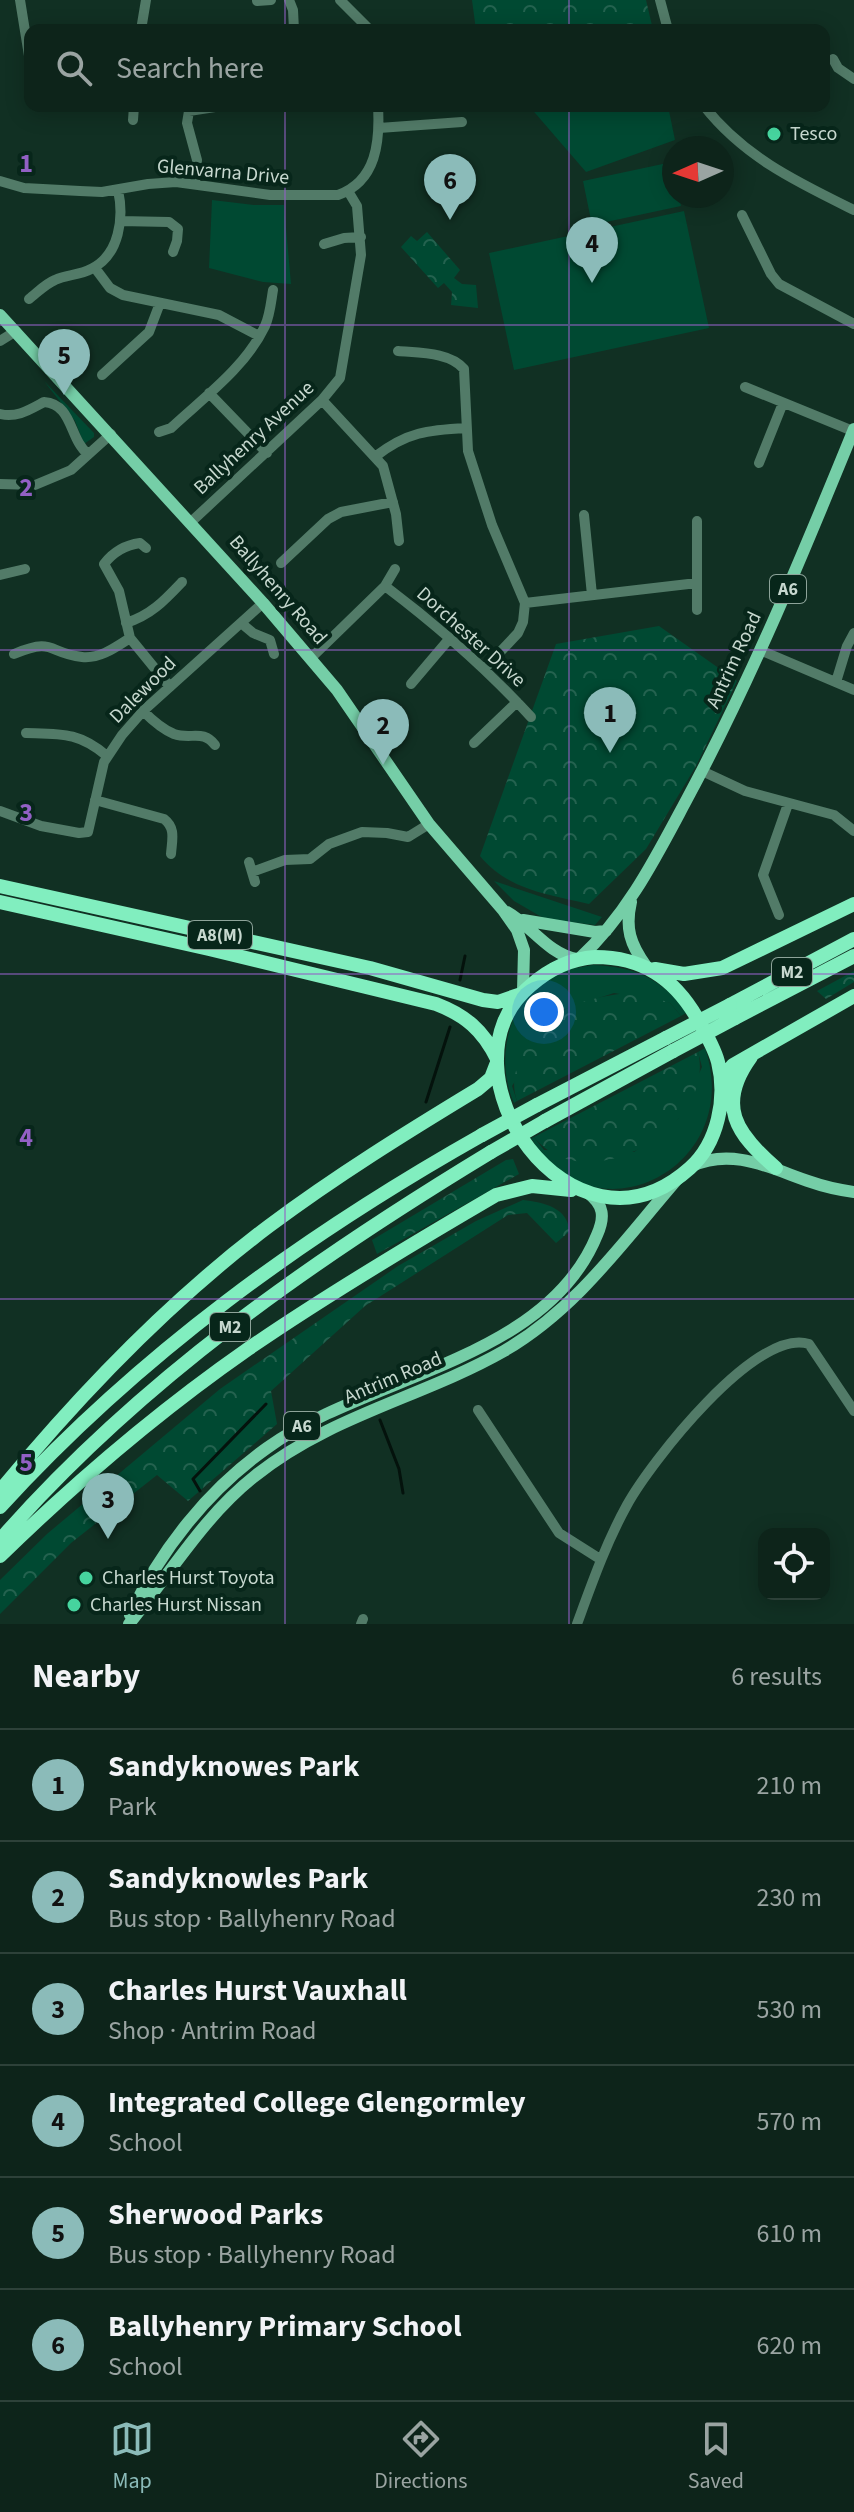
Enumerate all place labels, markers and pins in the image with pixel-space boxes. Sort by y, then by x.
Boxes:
place label: Tesco [790,120,837,148]
marker: Tesco [765,125,783,143]
pin: 6 [424,154,476,220]
pin: 4 [566,217,618,283]
pin: 5 [38,329,90,395]
pin: 1 [584,687,636,753]
pin: 2 [357,699,409,765]
pin: 3 [82,1473,134,1539]
place label: Charles Hurst Toyota [102,1564,275,1592]
marker: Charles Hurst Toyota [77,1569,95,1587]
place label: Charles Hurst Nissan [90,1591,262,1619]
marker: Charles Hurst Nissan [65,1596,83,1614]

